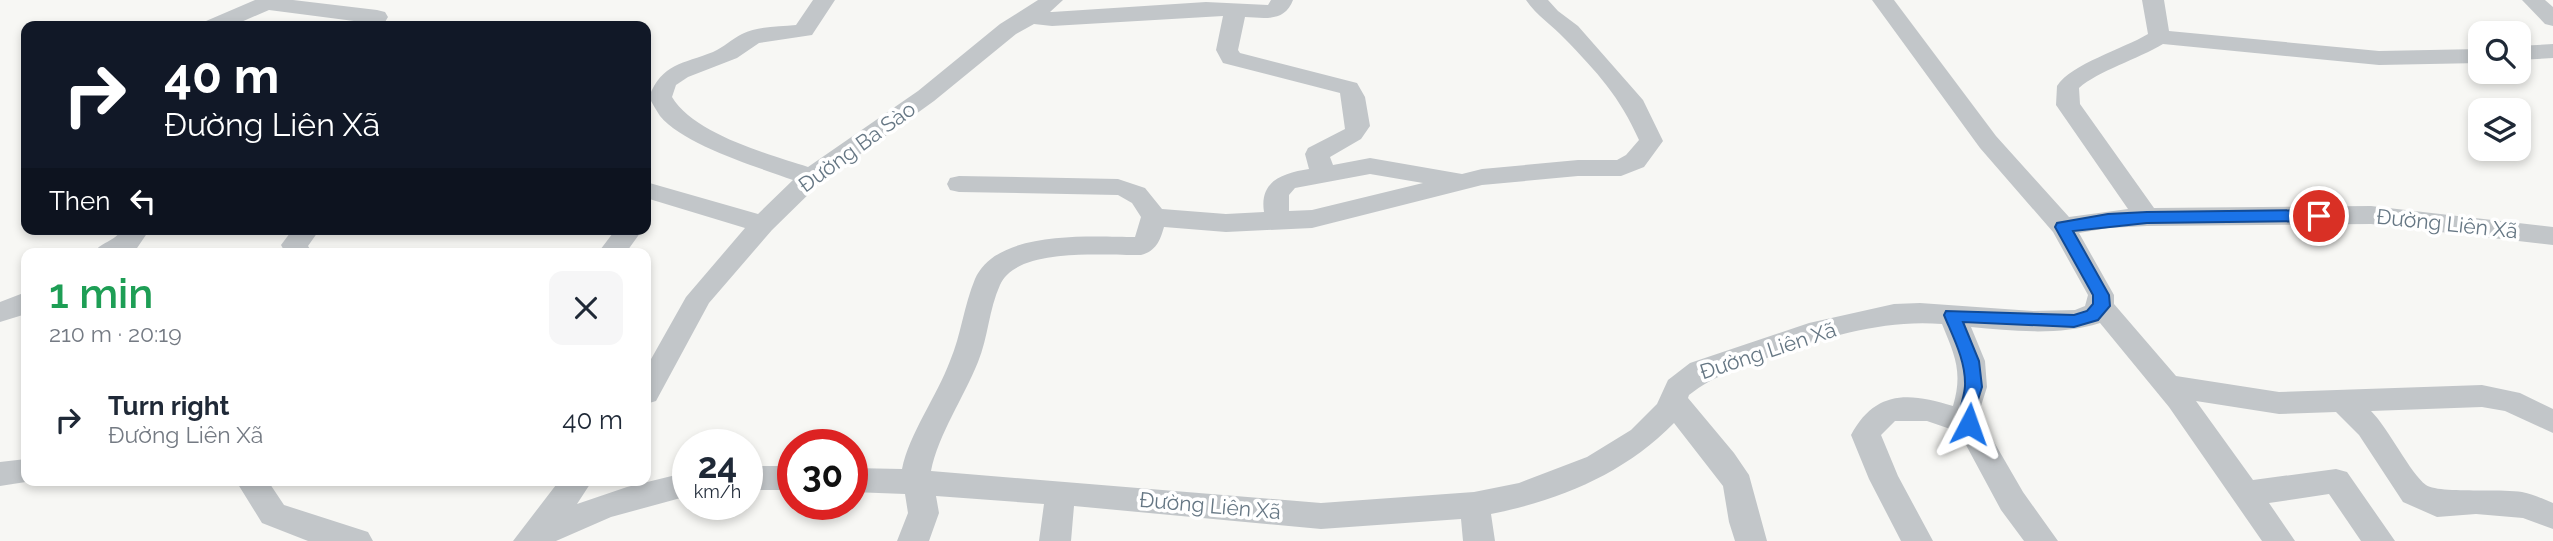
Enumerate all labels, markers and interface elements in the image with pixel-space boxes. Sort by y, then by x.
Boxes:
map controls [2468,21,2531,161]
button: search [2468,21,2531,84]
text: 40 m [164,47,279,104]
icon: right [49,49,140,140]
street label: Đường Ba Sào [793,96,920,197]
button: layers [2468,98,2531,161]
text: Đường Liên Xã [164,106,380,143]
icon: left [124,182,162,220]
text: Then [49,186,110,216]
pin [2289,186,2349,246]
icon: arrive [2300,197,2338,235]
street label: Đường Liên Xã [2375,204,2519,243]
text: 1 min [49,269,153,318]
button: close [549,271,623,345]
street label: Đường Liên Xã [1697,317,1839,384]
text: 210 m · 20:19 [49,320,182,347]
position arrow [1932,387,2006,461]
text: Turn right [108,391,229,421]
icon: right [49,401,87,439]
text: 40 m [562,405,623,435]
text: Đường Liên Xã [108,421,263,448]
speed limit sign: 30 [777,429,868,520]
text: 24 [698,445,737,486]
text: km/h [694,481,741,502]
street label: Đường Liên Xã [1138,487,1282,524]

